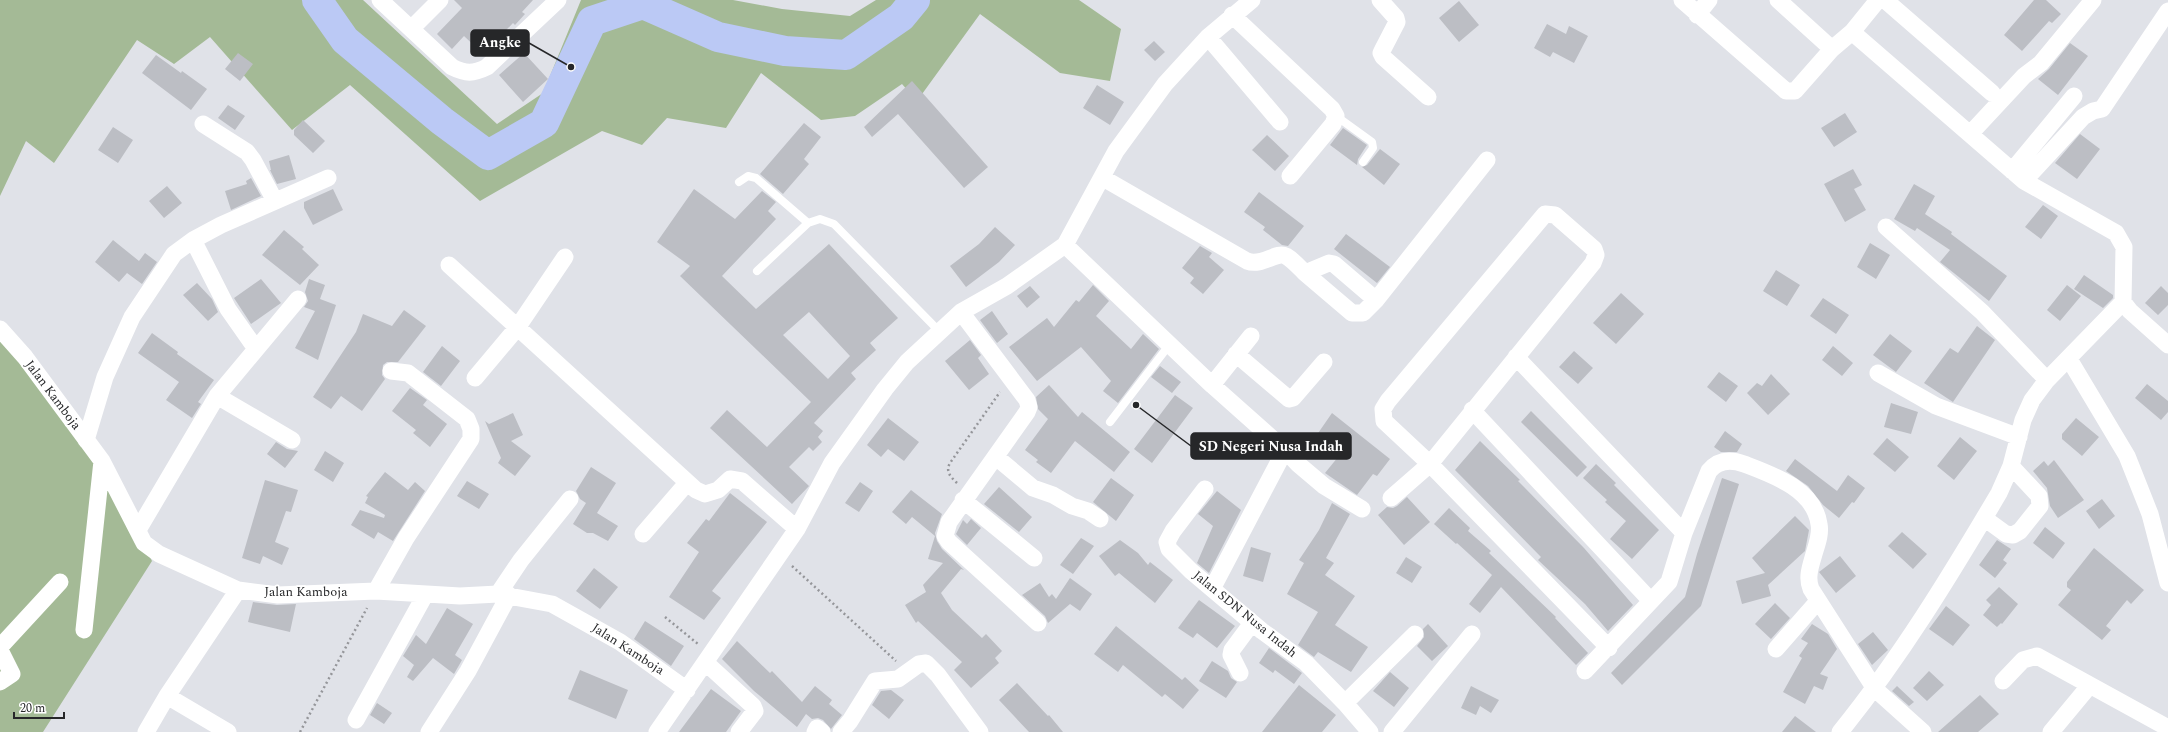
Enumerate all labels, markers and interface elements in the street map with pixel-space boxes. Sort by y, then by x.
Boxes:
callout: Angke [471,30,529,56]
text: Angke [479,32,521,53]
street label: Jalan Kamboja [20,356,86,435]
callout: SD Negeri Nusa Indah [1191,433,1351,459]
text: SD Negeri Nusa Indah [1199,436,1344,457]
street label: Jalan SDN Nusa Indah [1188,566,1302,663]
street label: Jalan Kamboja [264,582,348,602]
street label: Jalan Kamboja [588,618,669,680]
scale bar [14,694,64,720]
text: 20 m [20,699,45,718]

